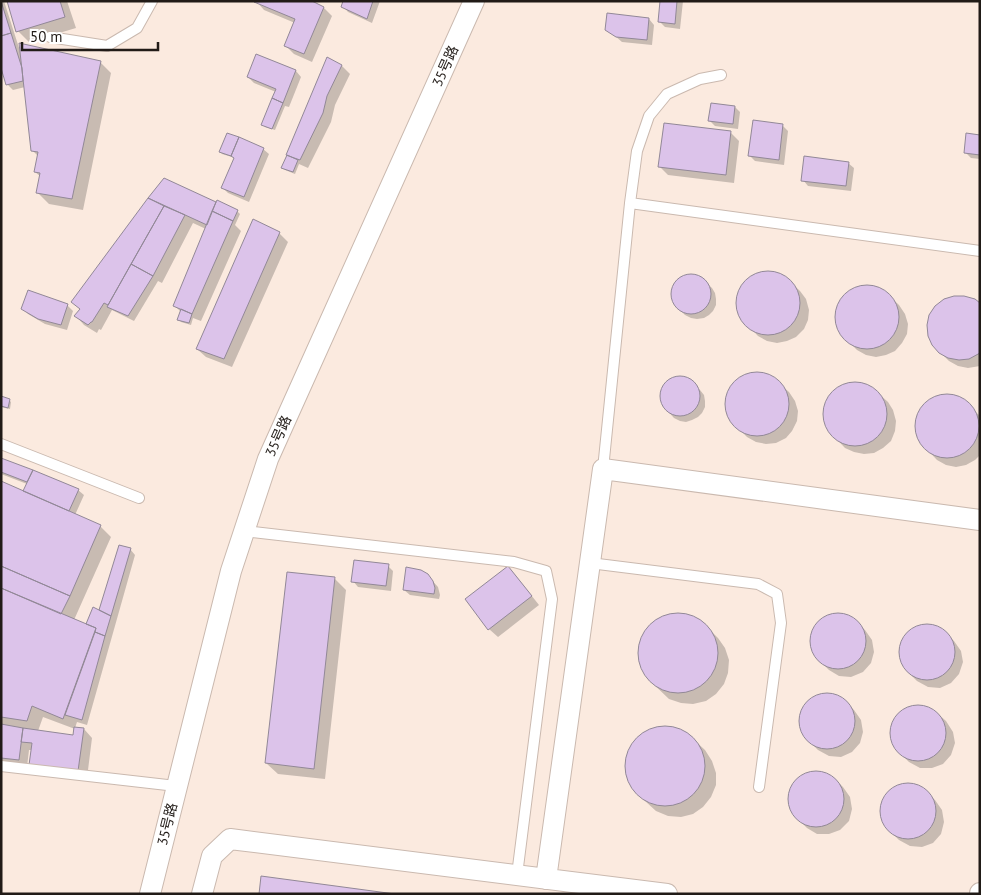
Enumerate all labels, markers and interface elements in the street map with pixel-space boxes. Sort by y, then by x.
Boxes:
scale bar [22,20,159,52]
text: 50 m [30,27,63,46]
street label: 35号路 [428,43,462,89]
street label: 35号路 [261,413,295,459]
street label: 35号路 [153,801,181,847]

